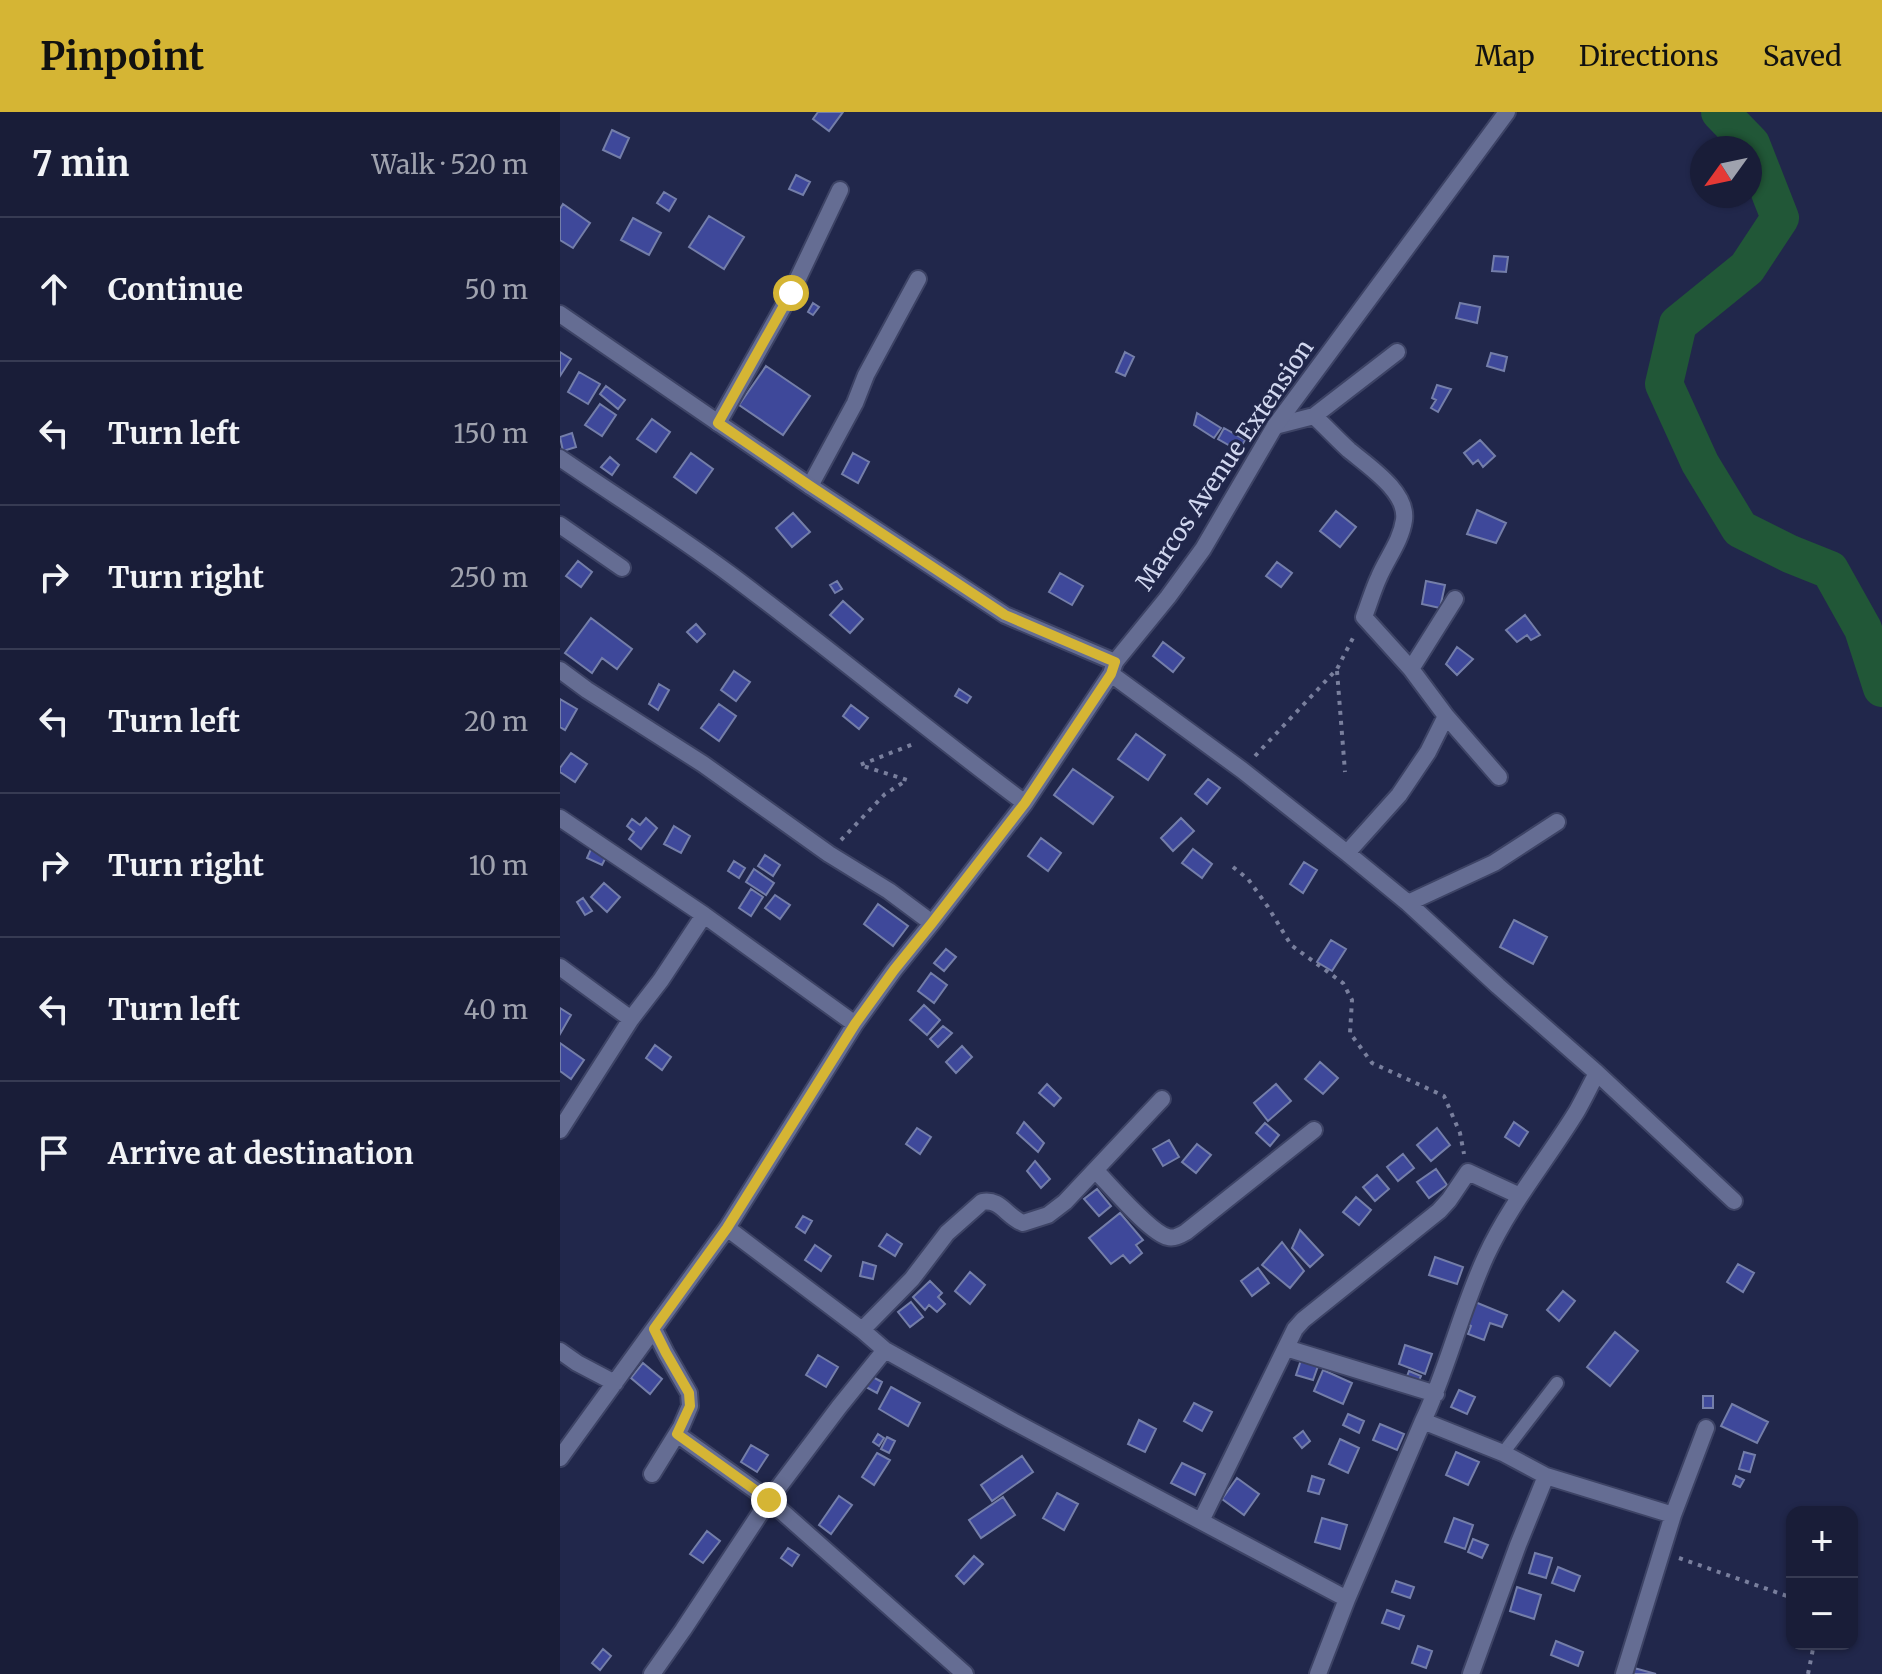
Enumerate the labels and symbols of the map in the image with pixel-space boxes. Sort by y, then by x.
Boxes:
north arrow [1690,136,1762,208]
route start [773,275,809,311]
street label: Marcos Avenue Extension [1129,333,1320,596]
route end [751,1482,787,1518]

